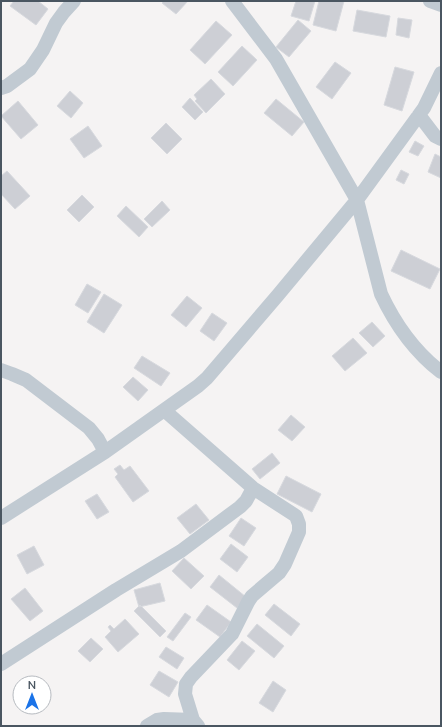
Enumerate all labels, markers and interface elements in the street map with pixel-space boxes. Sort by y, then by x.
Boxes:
north arrow [12,675,52,715]
text: N [28,678,36,692]

